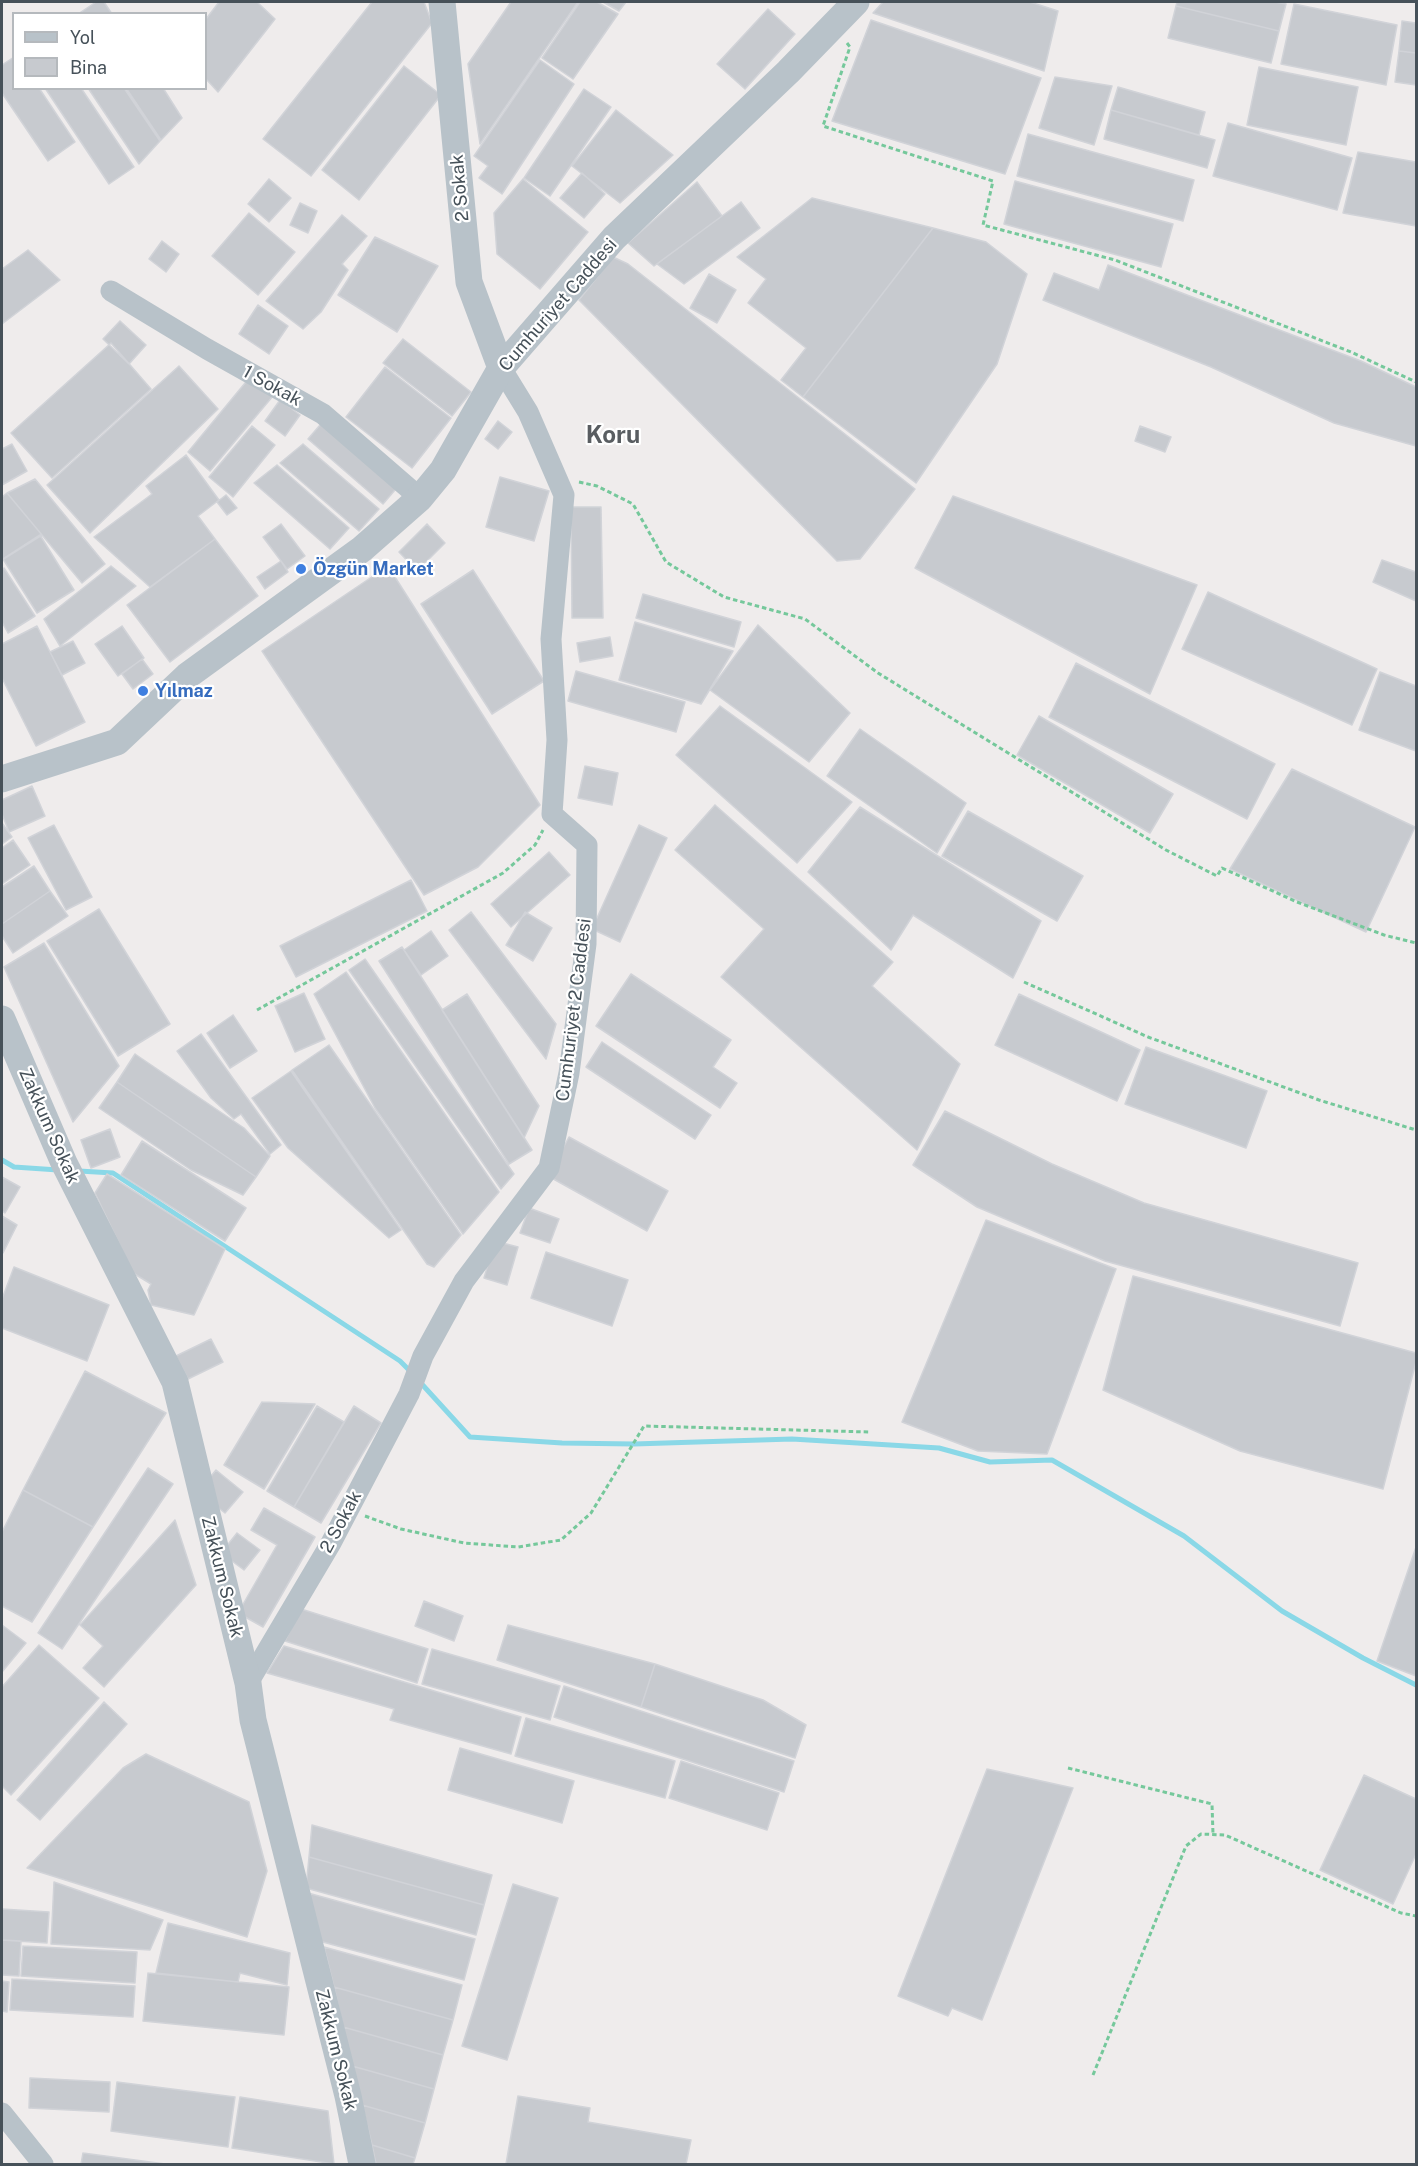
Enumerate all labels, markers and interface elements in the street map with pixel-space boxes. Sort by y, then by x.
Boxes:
legend [12,12,207,90]
text: Yol [70,27,95,48]
text: Bina [70,57,107,78]
street label: 2 Sokak [446,154,474,222]
street label: Cumhuriyet Caddesi [494,234,622,376]
street label: 1 Sokak [239,361,305,411]
district label: Koru [586,422,640,450]
place label: Özgün Market [313,558,434,580]
marker: Özgün Market [294,562,308,576]
place label: Yılmaz [155,680,213,702]
marker: Yılmaz [136,684,150,698]
street label: Cumhuriyet 2 Caddesi [552,917,596,1103]
street label: Zakkum Sokak [14,1065,84,1187]
street label: 2 Sokak [316,1487,366,1557]
street label: Zakkum Sokak [196,1514,248,1640]
street label: Zakkum Sokak [310,1987,362,2113]

